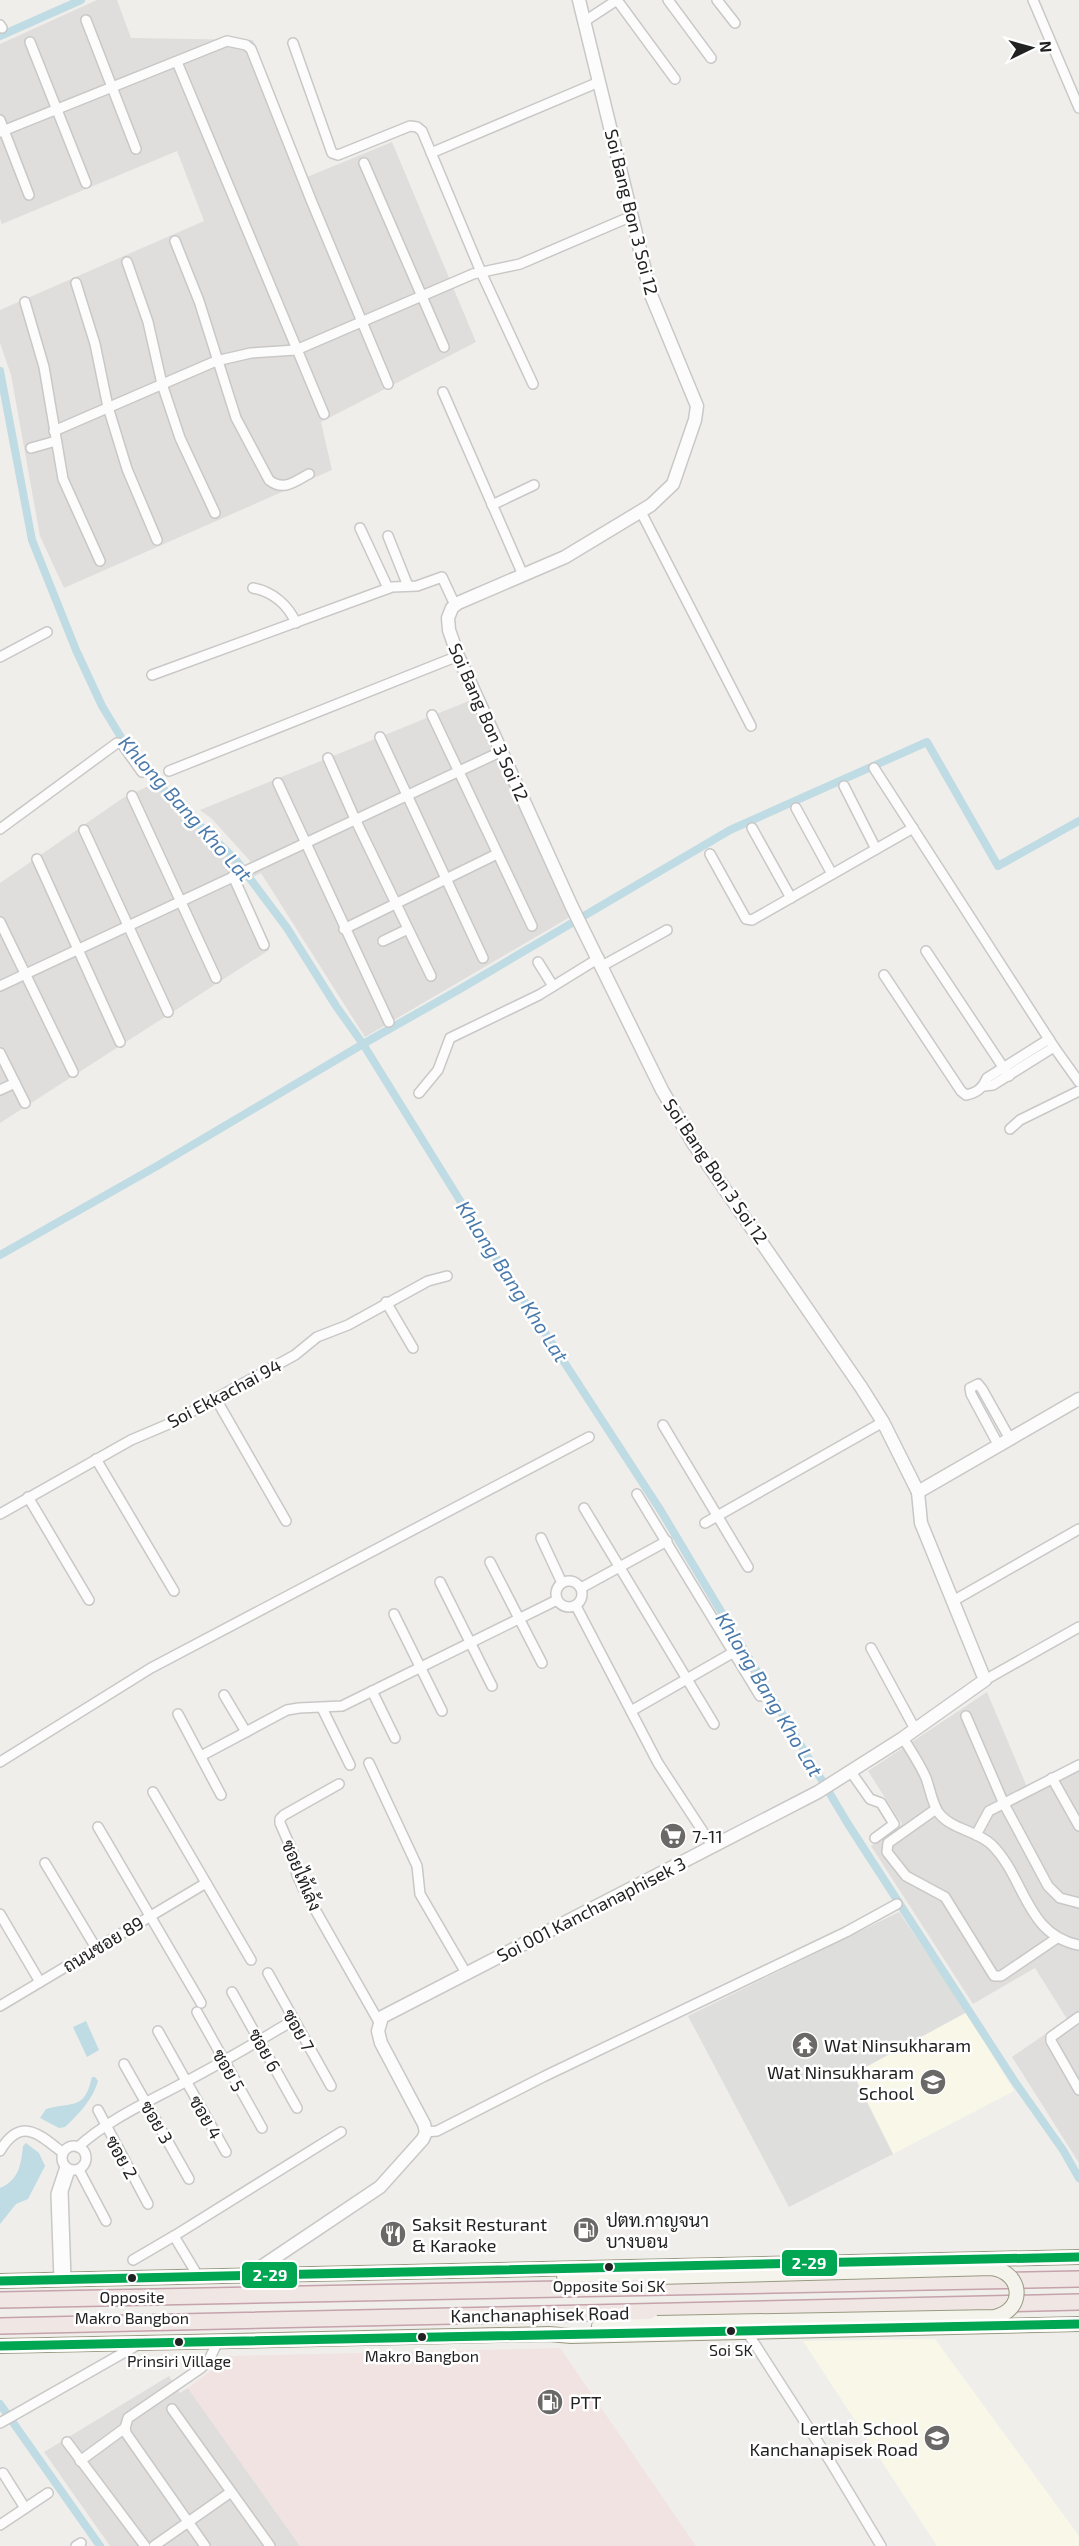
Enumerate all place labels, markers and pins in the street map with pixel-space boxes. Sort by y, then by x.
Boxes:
supermarket icon: 7-11 [658,1821,688,1851]
place label: 7-11 [692,1825,723,1847]
temple icon: Wat Ninsukharam [790,2030,820,2060]
place label: Wat Ninsukharam [824,2034,971,2056]
place label: Wat Ninsukharam School [767,2061,915,2104]
school or university icon: Wat Ninsukharam School [918,2067,948,2097]
place label: ปตท.กาญจนา บางบอน [606,2209,709,2252]
place label: Saksit Resturant & Karaoke [412,2213,547,2256]
fuel station icon: ปตท.กาญจนา บางบอน [571,2215,601,2245]
restaurant icon: Saksit Resturant & Karaoke [378,2219,408,2249]
marker: Opposite Soi SK [603,2261,615,2273]
marker: Opposite Makro Bangbon [126,2272,138,2284]
place label: Opposite Soi SK [553,2276,666,2295]
place label: Opposite Makro Bangbon [75,2287,189,2327]
marker: Soi SK [725,2325,737,2337]
marker: Makro Bangbon [416,2331,428,2343]
marker: Prinsiri Village [173,2336,185,2348]
place label: Soi SK [709,2340,754,2359]
place label: Makro Bangbon [365,2346,479,2365]
place label: Prinsiri Village [127,2351,231,2370]
fuel station icon: PTT [535,2387,565,2417]
place label: PTT [570,2391,602,2413]
place label: Lertlah School Kanchanapisek Road [749,2417,919,2460]
school or university icon: Lertlah School Kanchanapisek Road [922,2423,952,2453]

